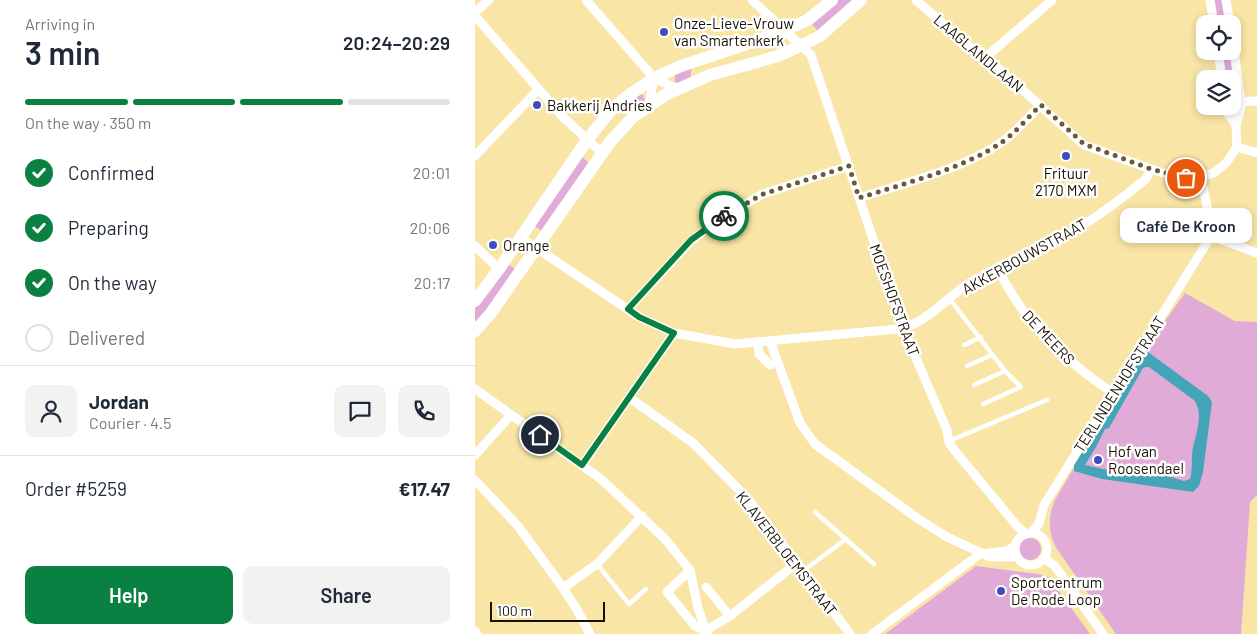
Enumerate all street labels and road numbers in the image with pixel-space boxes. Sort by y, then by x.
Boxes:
street label: LAAGLANDLAAN [931,10,1027,96]
street label: AKKERBOUWSTRAAT [959,214,1089,298]
street label: MOESHOFSTRAAT [866,241,924,359]
street label: DE MEERS [1019,306,1079,368]
street label: TERLINDENHOFSTRAAT [1070,312,1168,456]
street label: KLAVERBLOEMSTRAAT [733,487,841,619]

